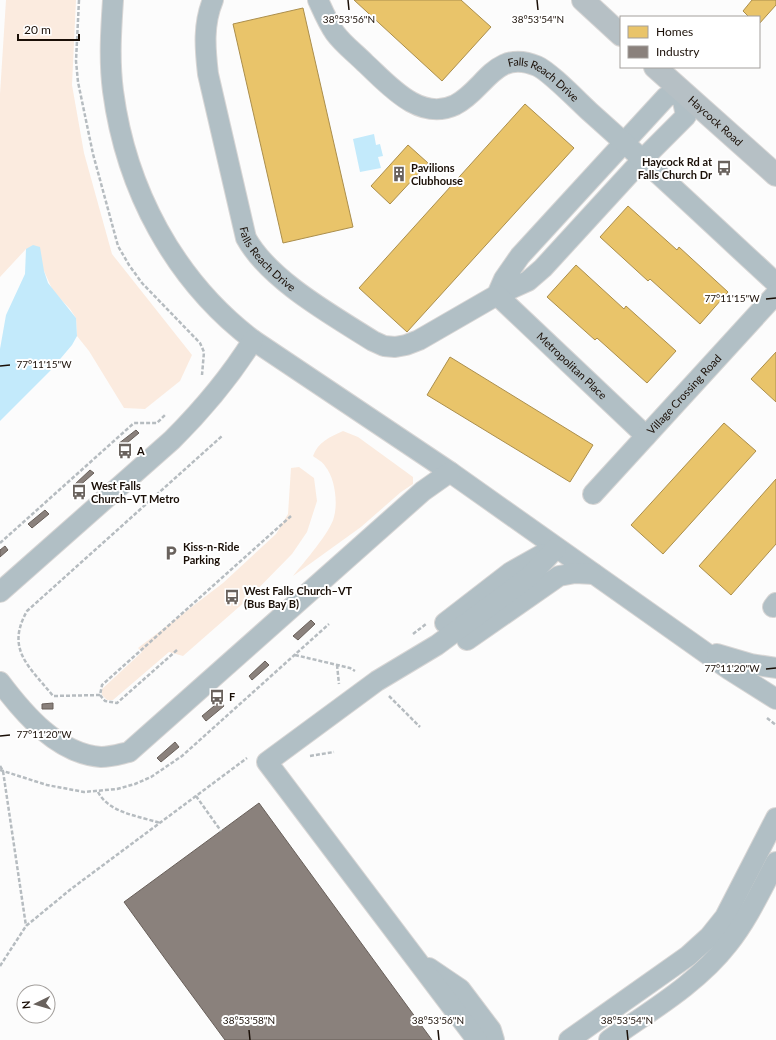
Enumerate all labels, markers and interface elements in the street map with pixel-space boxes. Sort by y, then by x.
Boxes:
text: 38°53'56"N [323,13,375,25]
text: 38°53'54"N [512,13,564,25]
scale bar [18,16,79,42]
legend [620,16,760,68]
text: 20 m [24,22,51,37]
text: Homes [656,24,693,39]
text: Industry [656,44,700,59]
street label: Falls Reach Drive [506,55,582,104]
street label: Haycock Road [686,93,746,148]
place label: Haycock Rd at Falls Church Dr [638,155,713,181]
bus stop icon: Haycock Rd at Falls Church Dr [715,159,733,177]
place label: Pavilions Clubhouse [411,161,463,187]
building icon: Pavilions Clubhouse [390,165,408,183]
street label: Falls Reach Drive [238,225,299,294]
text: 77°11'15"W [704,292,760,304]
street label: Metropolitan Place [534,329,610,402]
street label: Village Crossing Road [644,351,724,437]
text: 77°11'15"W [16,358,72,370]
bus stop icon: A [116,442,134,460]
place label: A [136,444,145,457]
place label: West Falls Church–VT Metro [91,479,180,505]
bus stop icon: West Falls Church–VT Metro [70,483,88,501]
place label: Kiss-n-Ride Parking [183,540,239,566]
parking icon: Kiss-n-Ride Parking [162,544,180,562]
place label: West Falls Church–VT (Bus Bay B) [244,584,353,610]
bus stop icon: West Falls Church–VT (Bus Bay B) [223,588,241,606]
text: 77°11'20"W [704,662,760,674]
bus stop icon: F [208,688,226,706]
place label: F [229,690,235,703]
text: 77°11'20"W [16,728,72,740]
north arrow [16,984,56,1024]
text: N [19,1000,32,1010]
text: 38°53'58"N [223,1014,275,1026]
text: 38°53'56"N [412,1014,464,1026]
text: 38°53'54"N [601,1014,653,1026]

